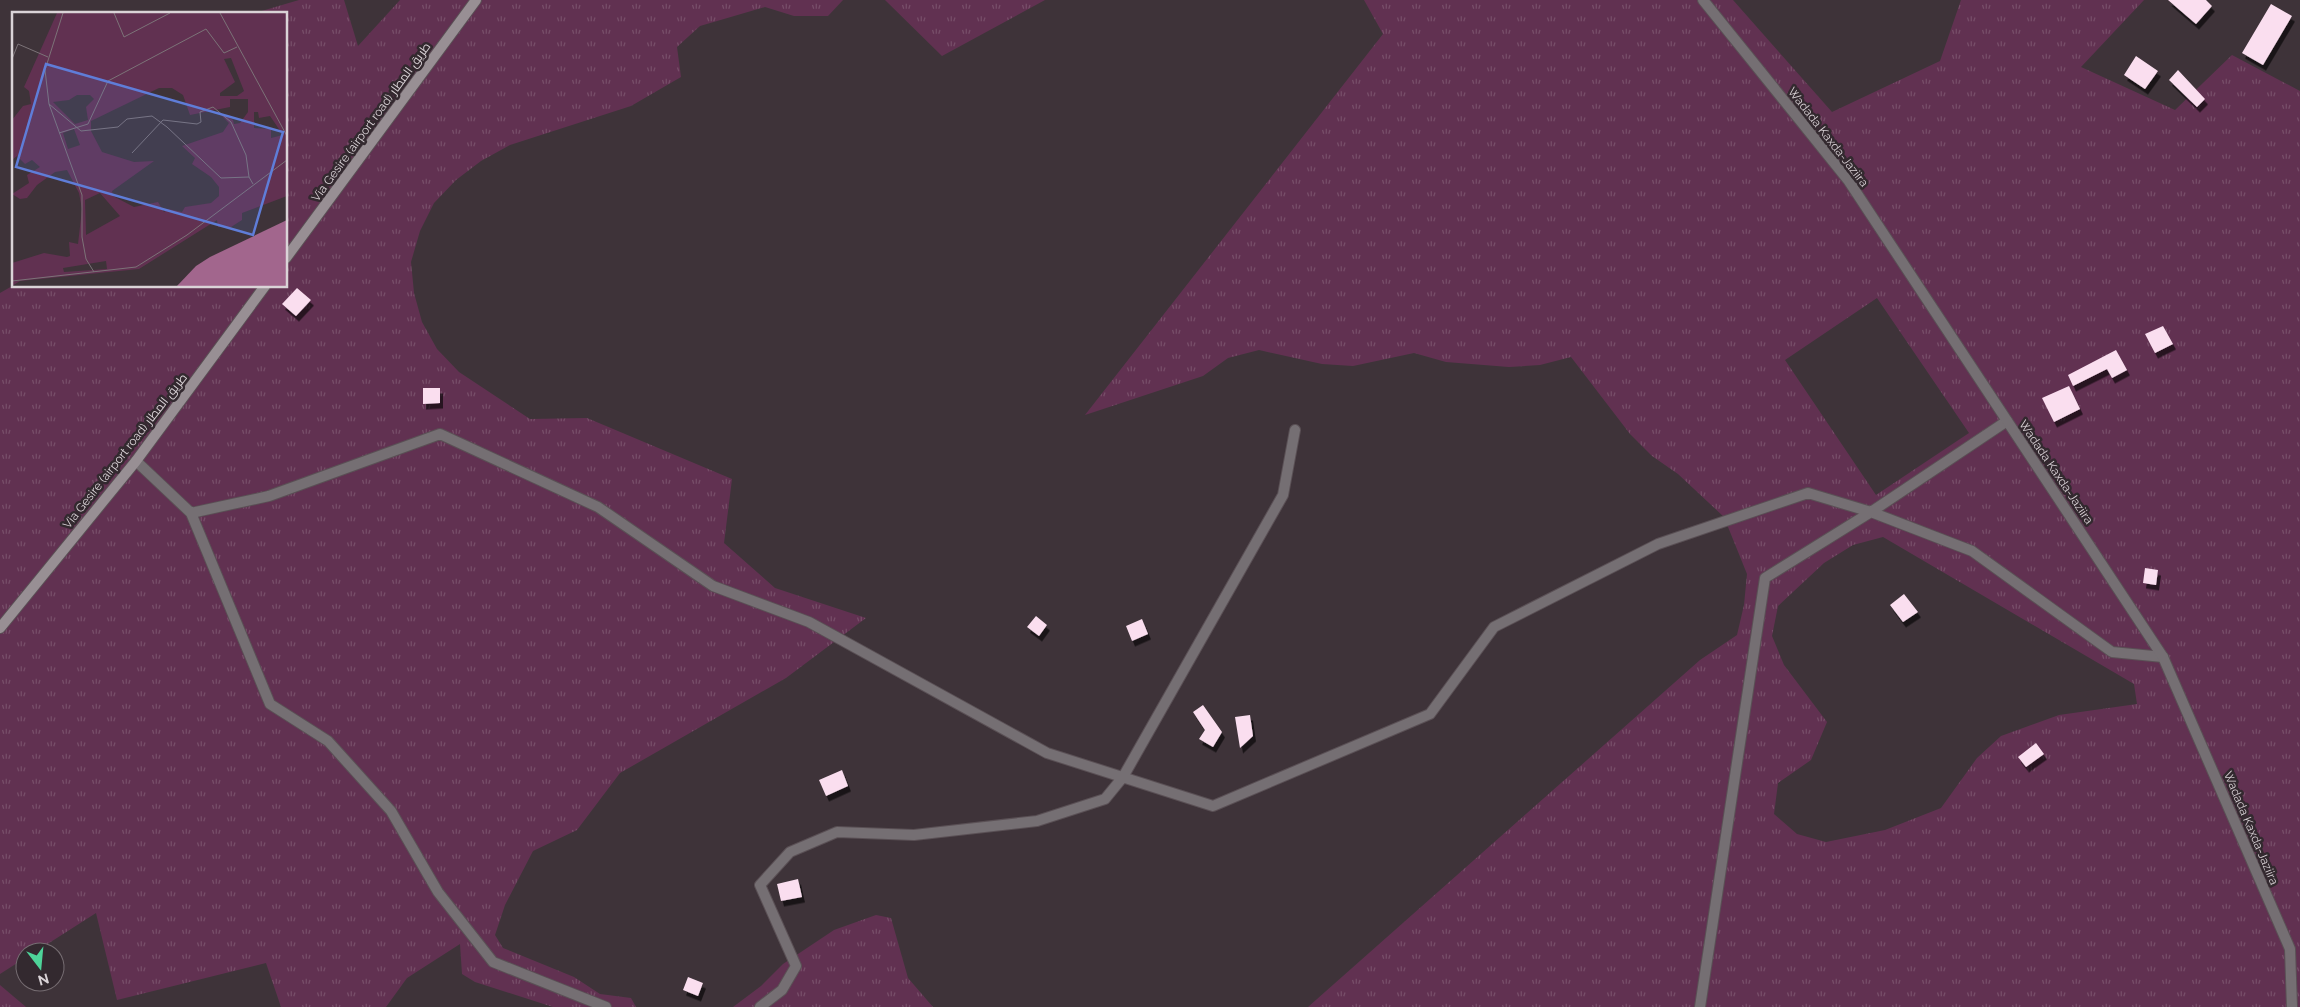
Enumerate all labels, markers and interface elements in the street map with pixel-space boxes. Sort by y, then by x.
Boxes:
inset map [12,12,288,288]
street label: Via Gesire (airport road) طريق المطار [309,40,433,204]
street label: Wadada Kaxda-Jaziira [1785,85,1871,189]
street label: Via Gesire (airport road) طريق المطار [60,371,190,531]
street label: Wadada Kaxda-Jaziira [2016,417,2096,527]
street label: Wadada Kaxda-Jaziira [2221,769,2281,887]
north arrow [15,942,65,992]
text: N [36,970,51,989]

